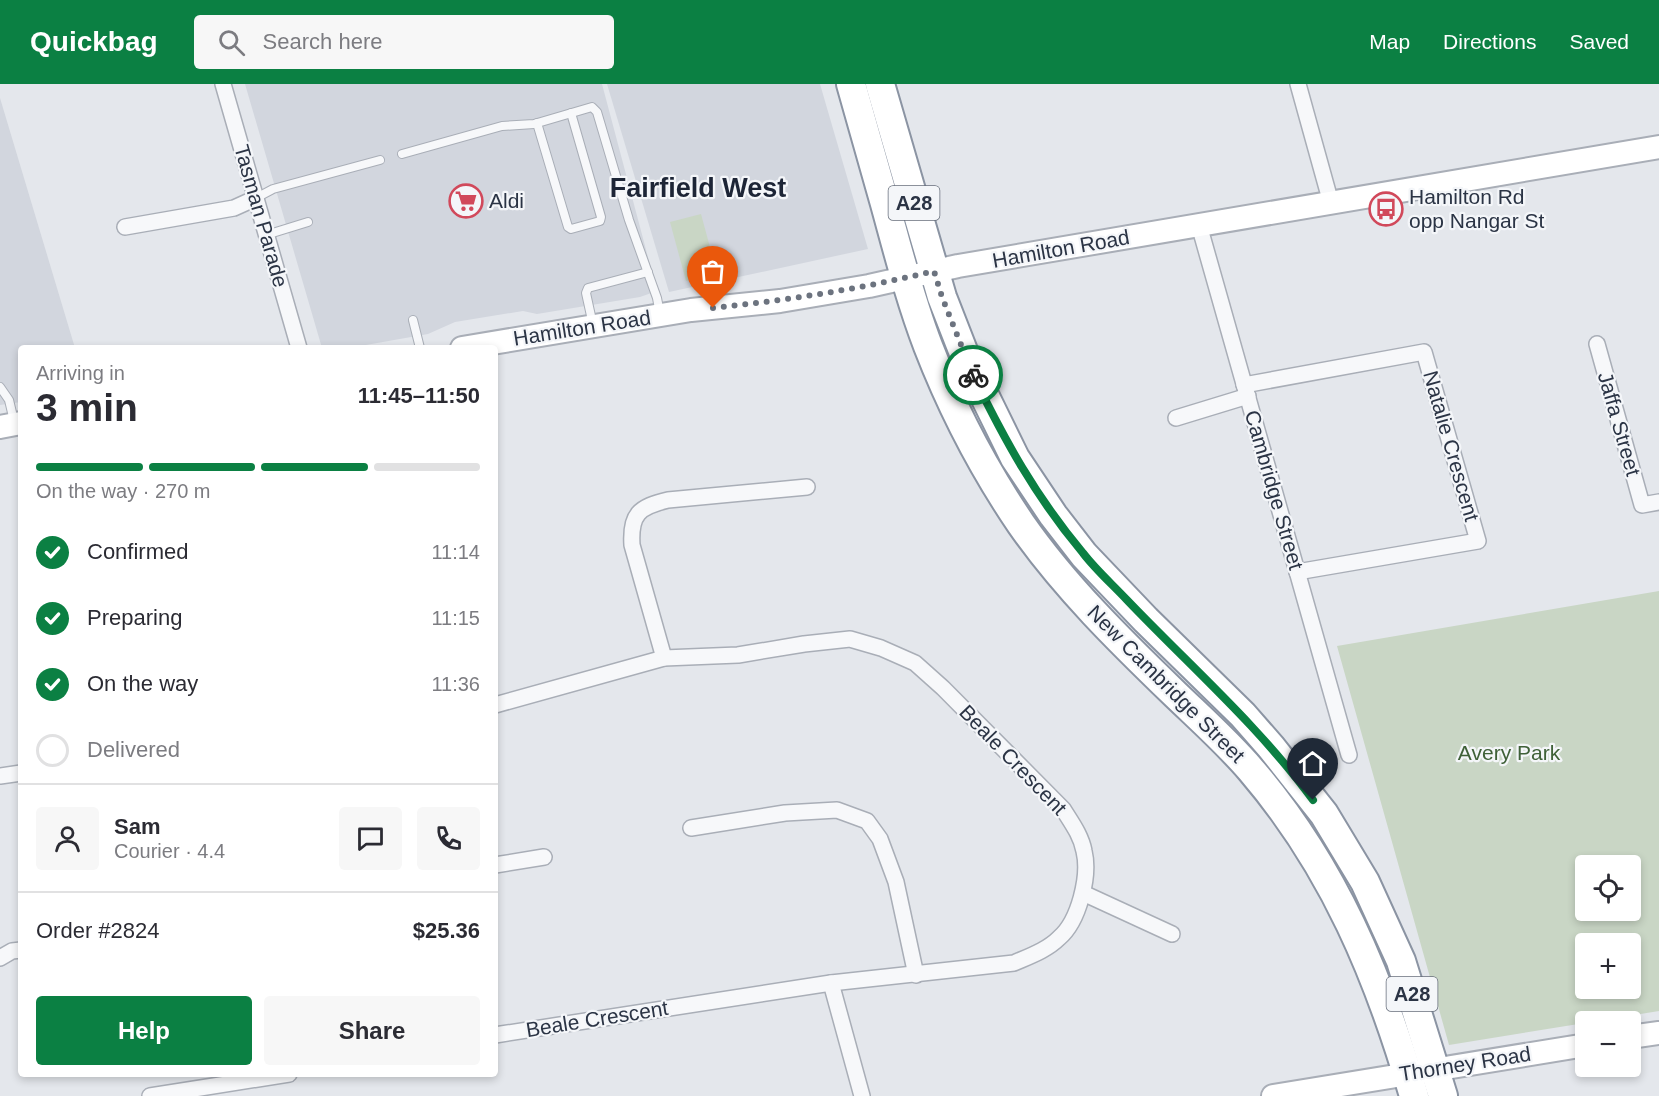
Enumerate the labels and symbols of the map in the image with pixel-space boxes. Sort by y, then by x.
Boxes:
street label: Tasman Parade [230,142,293,290]
district label: Fairfield West [610,173,786,203]
supermarket icon: Aldi [448,183,484,219]
place label: Hamilton Rd opp Nangar St [1409,185,1545,232]
road number: A28 [888,186,940,220]
place label: Aldi [489,189,524,212]
bus stop icon: Hamilton Rd opp Nangar St [1368,191,1404,227]
street label: Hamilton Road [991,225,1131,272]
pin [687,246,738,308]
street label: Hamilton Road [512,305,652,350]
courier [943,345,1003,405]
street label: Natalie Crescent [1419,368,1484,524]
street label: Jaffa Street [1594,369,1645,479]
street label: Cambridge Street [1241,408,1308,572]
street label: New Cambridge Street [1083,600,1250,767]
street label: Beale Crescent [955,700,1072,819]
pin [1287,738,1338,800]
park label: Avery Park [1458,741,1561,764]
road number: A28 [1386,977,1438,1011]
street label: Beale Crescent [524,996,670,1041]
street label: Thorney Road [1397,1042,1532,1085]

